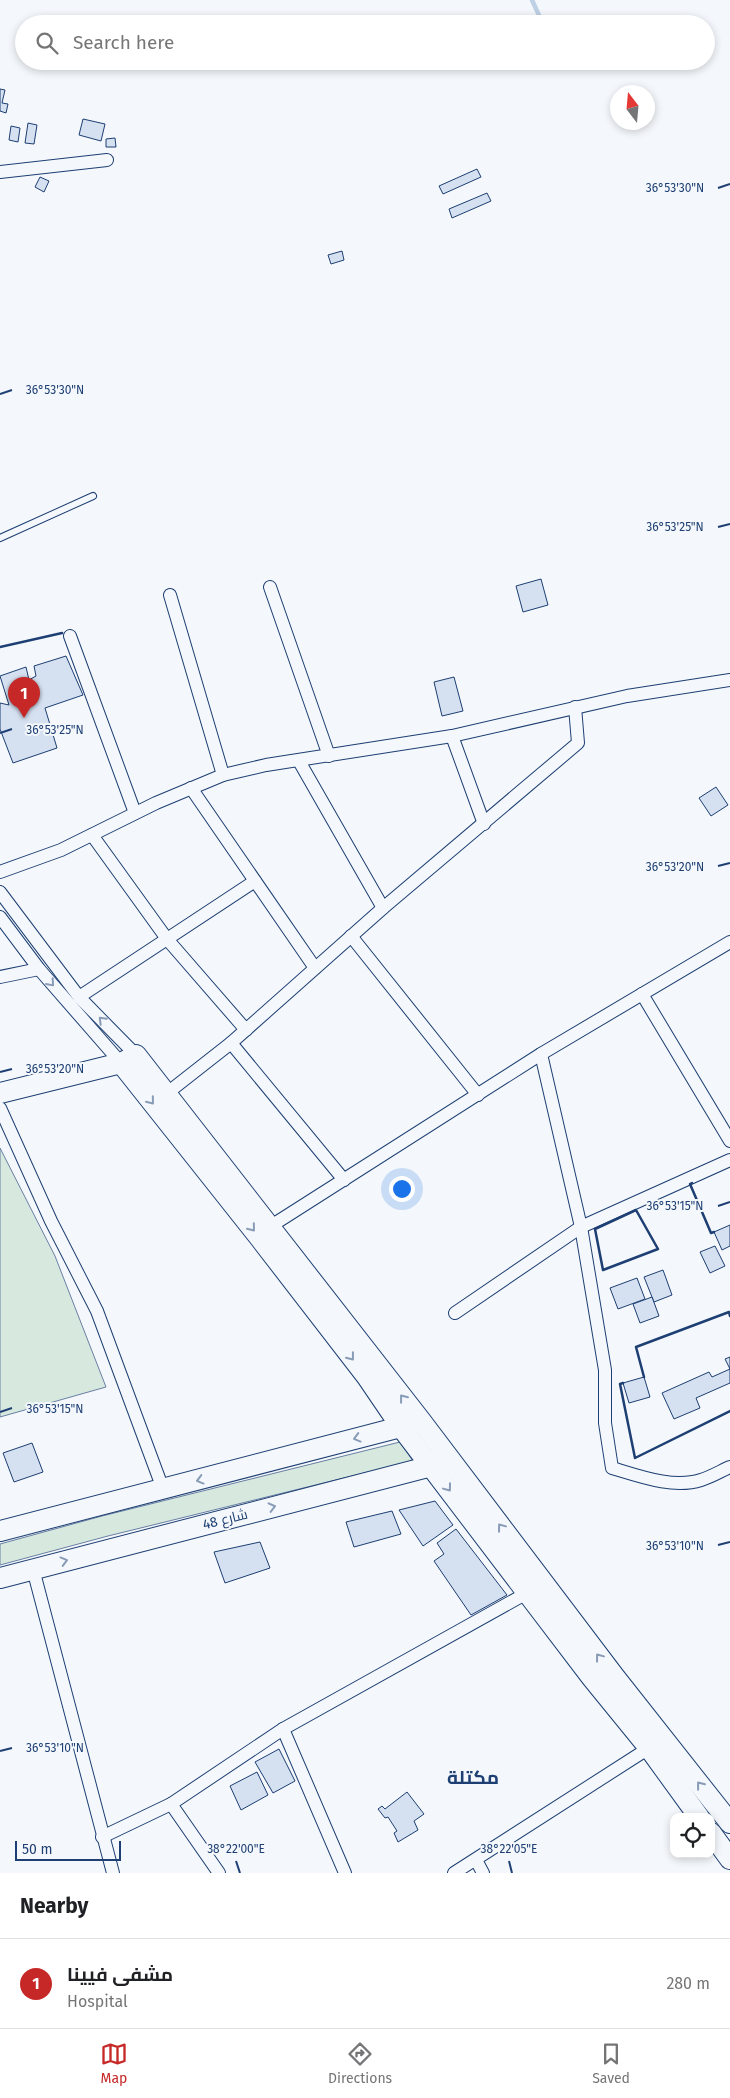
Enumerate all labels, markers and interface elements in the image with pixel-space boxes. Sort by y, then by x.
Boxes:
search box [15,15,715,70]
icon: search [33,29,61,57]
text: Search here [73,31,174,54]
north arrow [610,85,655,130]
text: 36°53'30"N [646,181,704,195]
text: 36°53'30"N [26,383,84,397]
text: 36°53'25"N [646,520,704,534]
pin: 1 [8,677,40,718]
text: 36°53'25"N [26,723,84,737]
text: 36°53'20"N [646,860,704,874]
one-way arrow [45,978,54,987]
one-way arrow [99,1017,108,1026]
text: 36°53'20"N [26,1062,84,1076]
one-way arrow [145,1096,154,1105]
your location [389,1176,415,1202]
text: 36°53'15"N [647,1199,703,1213]
one-way arrow [247,1223,256,1232]
one-way arrow [346,1351,354,1360]
one-way arrow [401,1395,409,1404]
text: 36°53'15"N [27,1402,83,1416]
one-way arrow [354,1433,362,1443]
one-way arrow [197,1474,205,1484]
one-way arrow [442,1482,451,1492]
one-way arrow [268,1502,277,1513]
street label: 48 شارع [201,1506,249,1533]
one-way arrow [499,1524,507,1533]
text: 36°53'10"N [646,1539,704,1553]
one-way arrow [59,1556,67,1566]
one-way arrow [597,1654,605,1663]
text: 36°53'10"N [26,1741,84,1755]
district label: مكتلة [447,1766,499,1789]
one-way arrow [697,1782,705,1791]
map controls [670,1813,715,1858]
button: locate [670,1813,715,1858]
scale bar [15,1838,121,1861]
text: 50 m [22,1841,53,1858]
text: 38°22'00"E [207,1842,265,1856]
text: 38°22'05"E [481,1842,537,1856]
text: Nearby [20,1893,88,1919]
text: مشفى فيينا [67,1963,173,1986]
text: 1 [32,1974,40,1993]
text: 280 m [666,1974,710,1993]
text: Hospital [67,1992,128,2011]
tab: Map [100,2040,128,2087]
tab: Directions [328,2040,392,2087]
tab: Saved [592,2040,630,2087]

